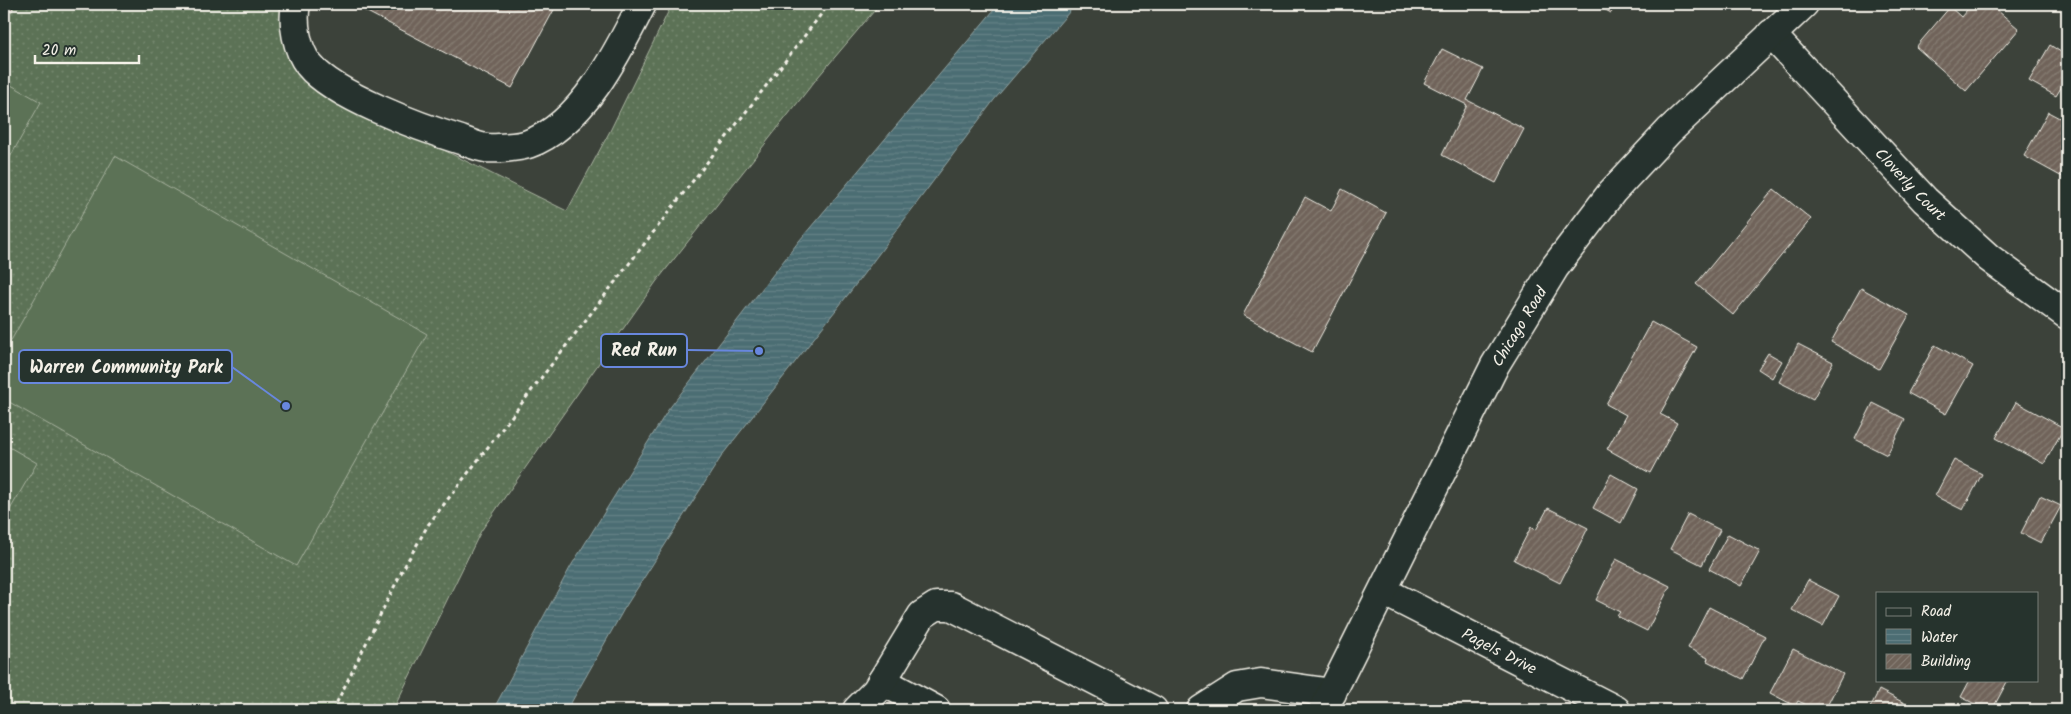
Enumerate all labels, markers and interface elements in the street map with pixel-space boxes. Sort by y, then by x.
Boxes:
scale bar [35,32,139,64]
text: 20 m [42,39,76,63]
street label: Cloverly Court [1868,142,1952,228]
street label: Chicago Road [1486,281,1555,372]
callout: Red Run [601,334,687,367]
text: Red Run [611,337,677,366]
callout: Warren Community Park [19,350,232,383]
text: Warren Community Park [29,354,224,383]
legend [1876,592,2038,682]
text: Road [1921,600,1952,624]
street label: Pagels Drive [1457,622,1541,682]
text: Water [1921,626,1958,650]
text: Building [1921,650,1971,674]

